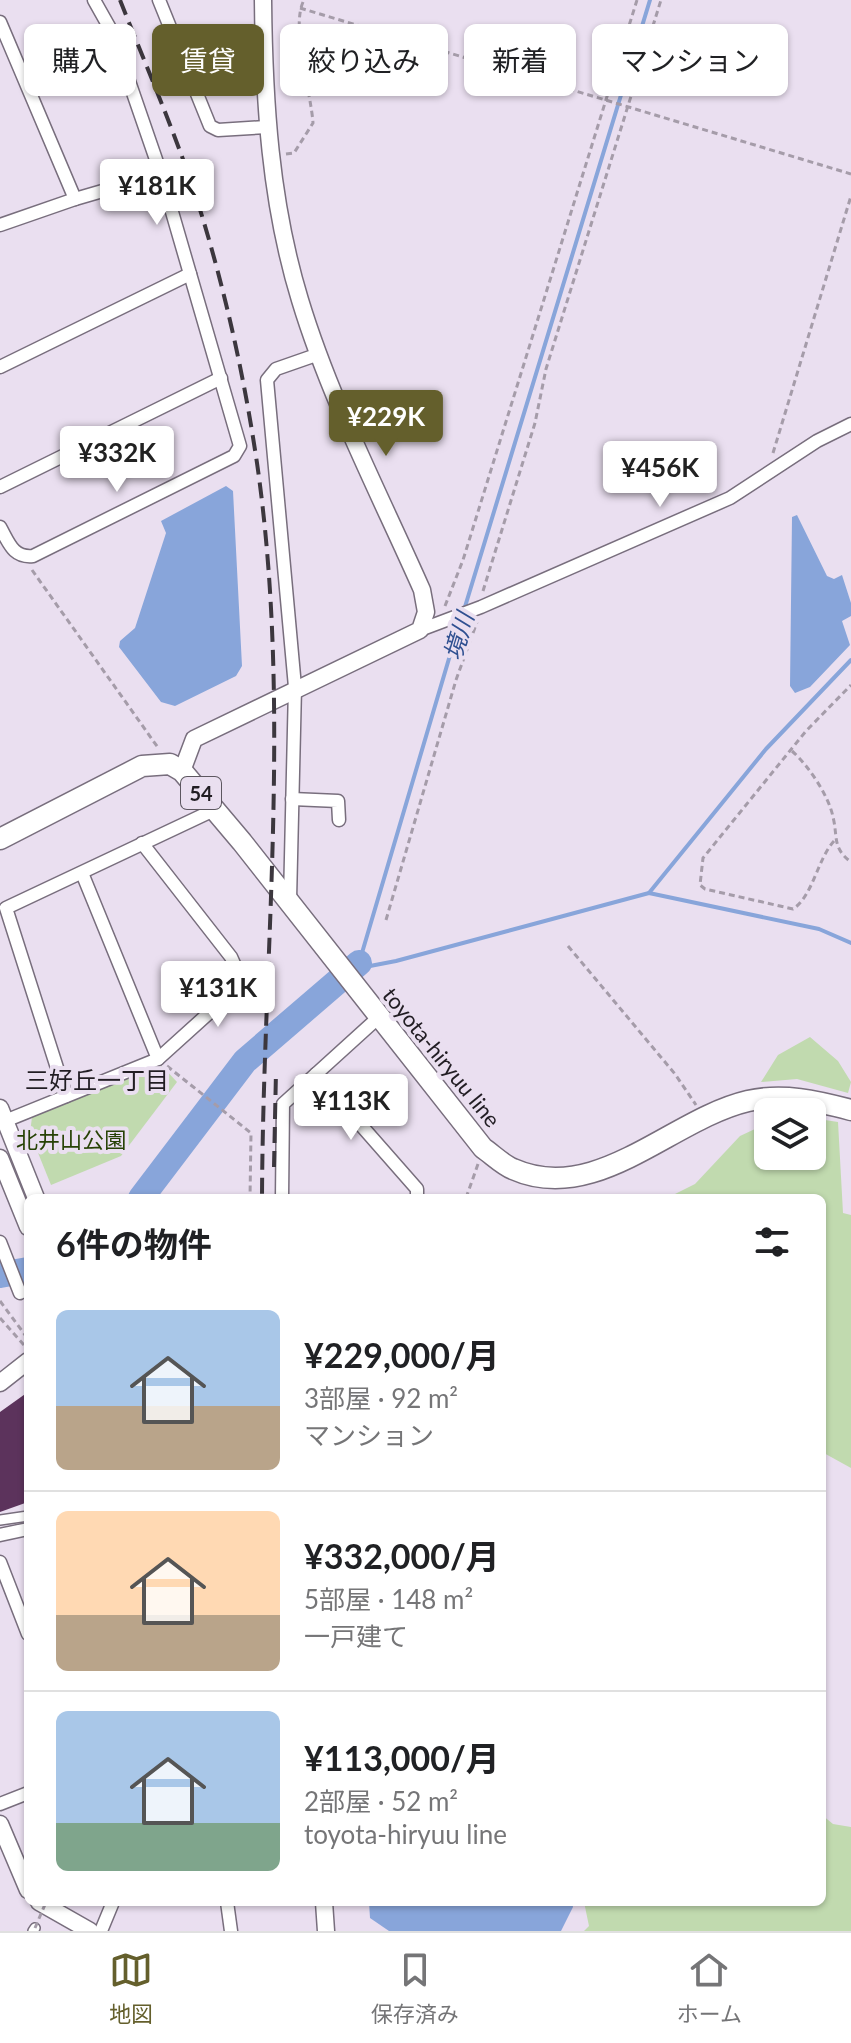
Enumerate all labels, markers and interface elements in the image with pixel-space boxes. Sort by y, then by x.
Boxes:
chip: 購入 [24,24,136,96]
chip: 賃貸 [152,24,264,96]
chip: 絞り込み [280,24,448,96]
chip: 新着 [464,24,576,96]
chip: マンション [592,24,788,96]
pin: ¥181K [101,159,213,227]
text: ¥181K [118,169,196,201]
pin: ¥229K [330,390,442,458]
text: ¥229K [347,400,425,432]
pin: ¥332K [61,426,173,494]
text: ¥332K [78,436,156,468]
pin: ¥456K [604,441,716,509]
text: ¥456K [621,451,699,483]
water label: 境川 [437,606,480,663]
road number: 54 [181,777,221,809]
pin: ¥131K [162,961,274,1029]
text: ¥131K [179,971,257,1003]
street label: toyota-hiryuu line [377,982,507,1132]
district label: 三好丘一丁目 [25,1065,169,1094]
pin: ¥113K [295,1074,407,1142]
text: ¥113K [312,1084,390,1116]
map controls [754,1098,826,1170]
button: layers [754,1098,826,1170]
park label: 北井山公園 [16,1126,126,1153]
icon: filters [750,1220,794,1264]
text: 6件の物件 [56,1223,212,1264]
text: ¥229,000/月 [304,1334,500,1375]
icon: home [120,1342,216,1438]
text: 3部屋 · 92 m² [304,1382,458,1414]
text: マンション [304,1419,434,1451]
text: ¥332,000/月 [304,1535,500,1576]
icon: home [120,1543,216,1639]
text: 5部屋 · 148 m² [304,1583,473,1615]
text: 一戸建て [304,1620,408,1652]
text: ¥113,000/月 [304,1737,500,1778]
icon: home [120,1743,216,1839]
text: 2部屋 · 52 m² [304,1785,458,1817]
text: toyota-hiryuu line [304,1818,507,1850]
tab: 地図 [109,1948,153,2028]
tab: 保存済み [371,1948,459,2028]
tab: ホーム [677,1948,742,2028]

